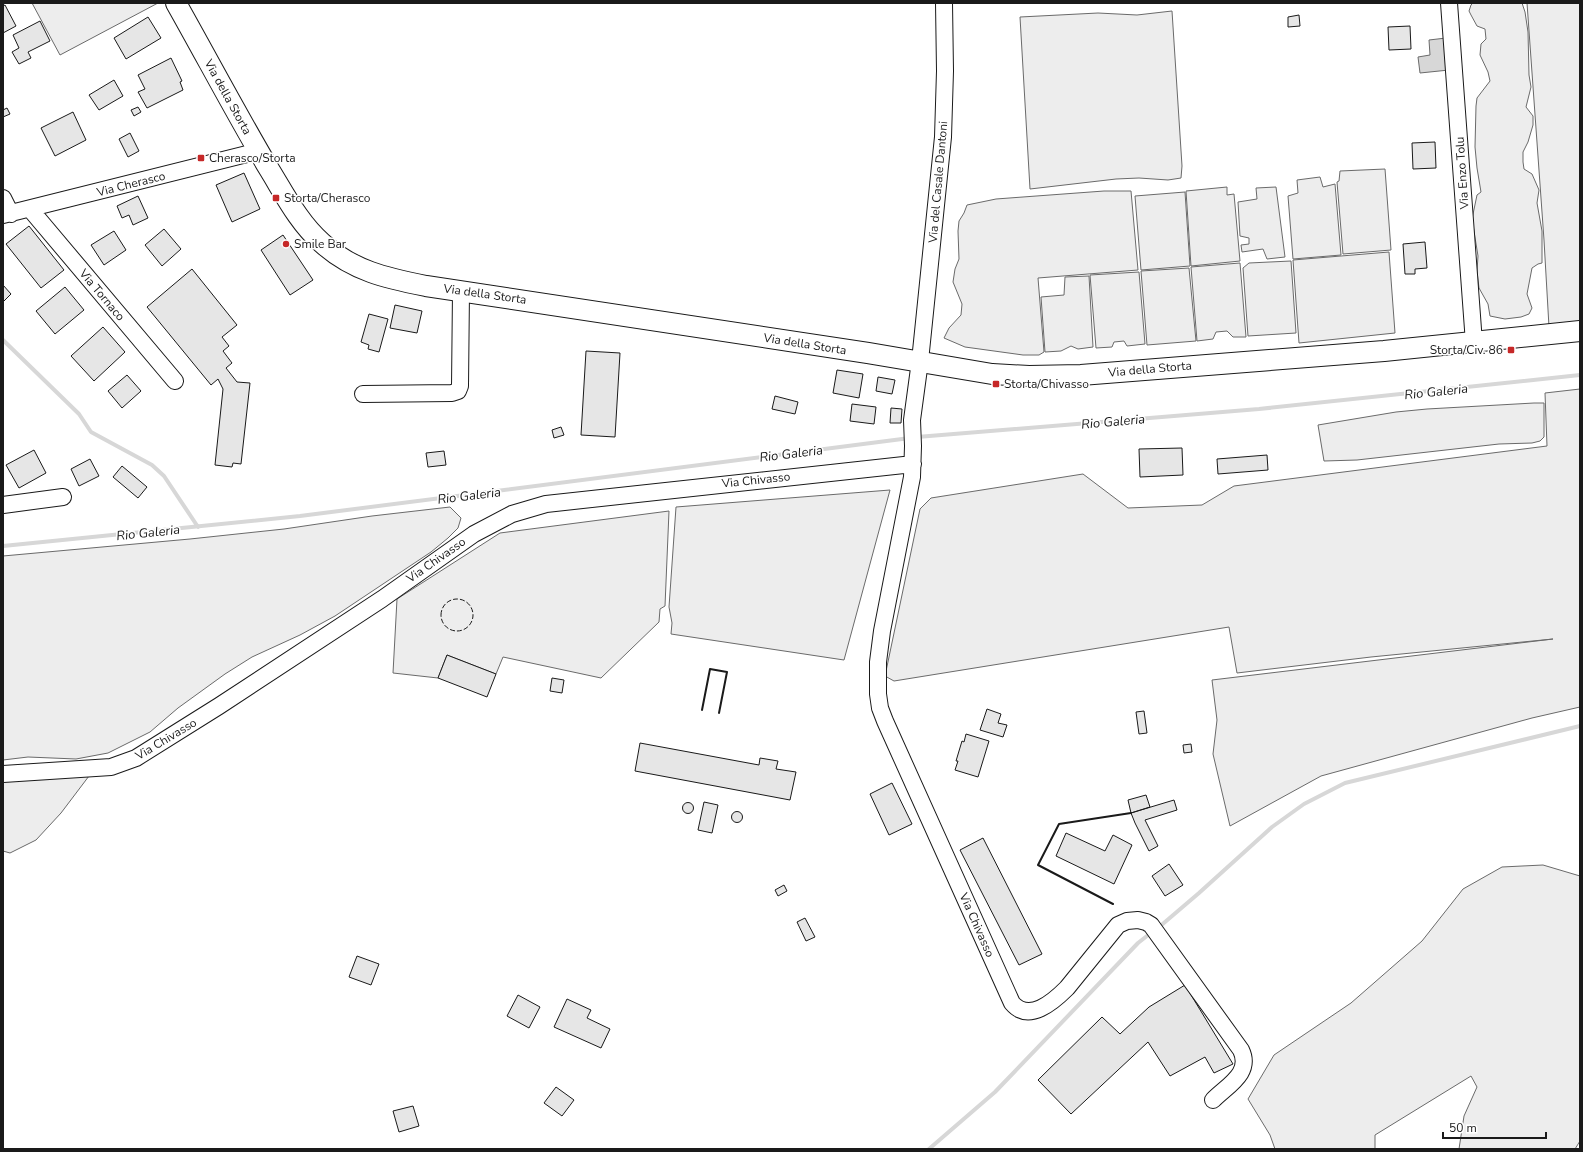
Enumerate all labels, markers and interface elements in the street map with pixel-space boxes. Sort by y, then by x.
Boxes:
street label: Via della Storta [200,56,255,138]
street label: Via del Casale Dantoni [925,120,951,245]
street label: Via Enzo Tolu [1451,136,1473,211]
place label: Cherasco/Storta [209,150,296,166]
marker: Cherasco/Storta [196,153,206,163]
street label: Via Cherasco [94,168,167,201]
place label: Storta/Cherasco [284,190,371,206]
marker: Storta/Cherasco [271,193,281,203]
place label: Smile Bar [294,236,347,252]
marker: Smile Bar [281,239,291,249]
street label: Via Tornaco [75,265,129,325]
street label: Via della Storta [441,280,528,308]
street label: Via della Storta [761,329,848,358]
place label: Storta/Civ. 86 [1430,342,1503,358]
marker: Storta/Civ. 86 [1506,345,1516,355]
street label: Via della Storta [1107,357,1192,381]
place label: Storta/Chivasso [1004,376,1089,392]
marker: Storta/Chivasso [991,379,1001,389]
water label: Rio Galeria [1403,380,1469,404]
water label: Rio Galeria [1080,410,1146,434]
water label: Rio Galeria [758,441,824,467]
street label: Via Chivasso [720,468,791,492]
water label: Rio Galeria [436,483,502,509]
water label: Rio Galeria [115,521,181,545]
street label: Via Chivasso [402,534,469,587]
street label: Via Chivasso [132,714,200,764]
street label: Via Chivasso [955,889,998,960]
scale bar [1443,1114,1546,1140]
text: 50 m [1449,1120,1477,1136]

